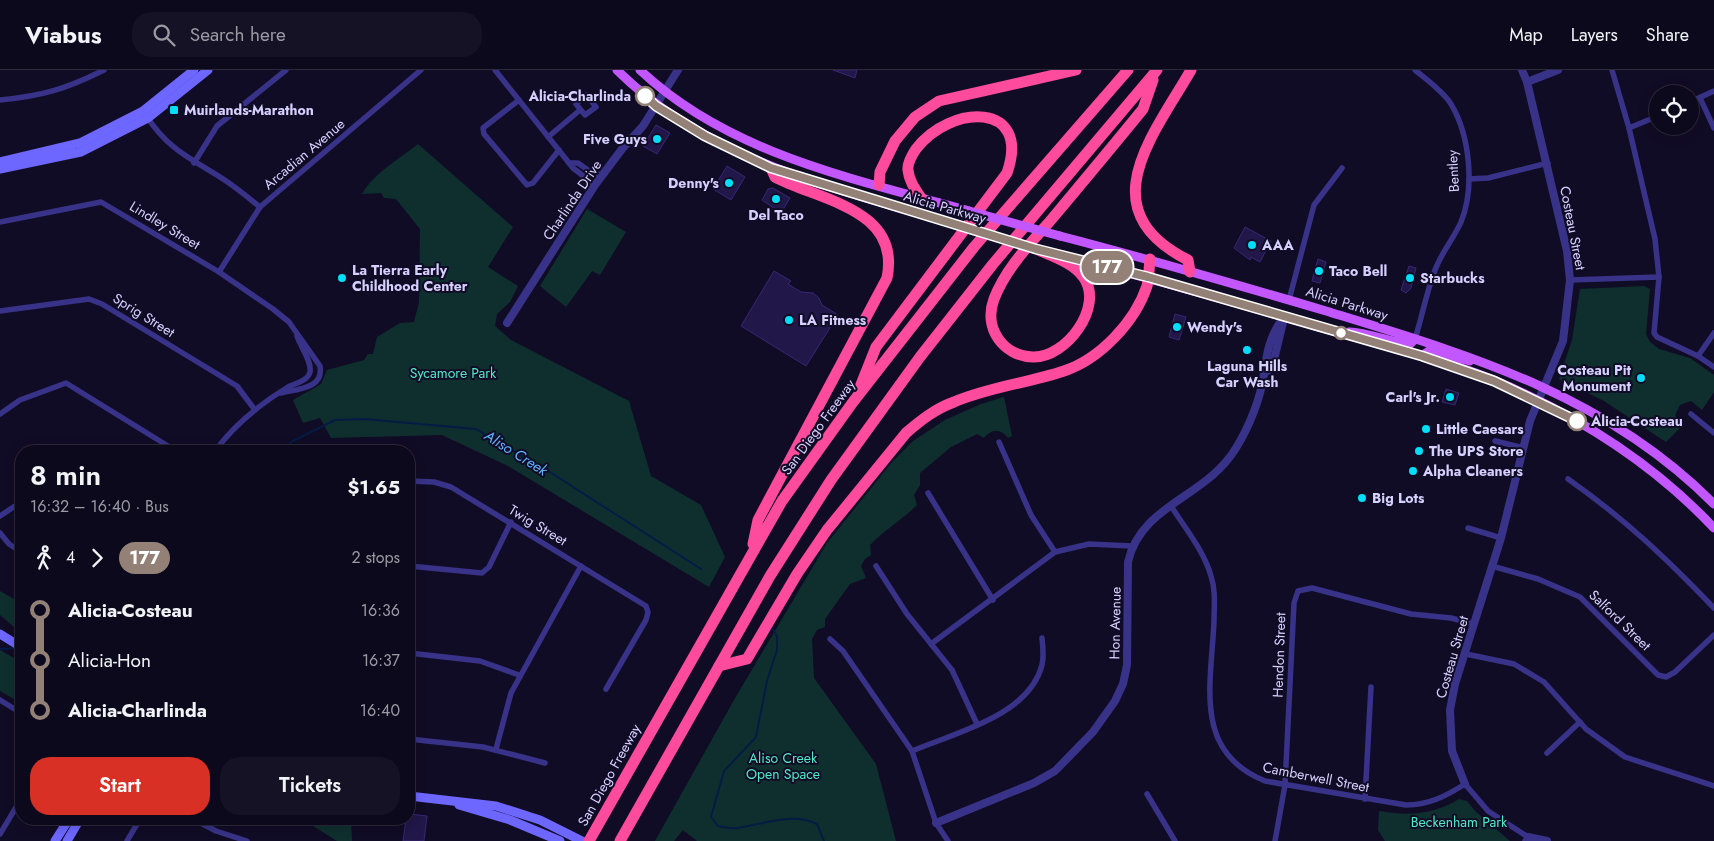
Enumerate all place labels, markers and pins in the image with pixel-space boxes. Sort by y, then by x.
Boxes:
place label: Alicia-Charlinda [528,86,631,106]
marker: Alicia-Charlinda [635,86,655,106]
place label: Muirlands-Marathon [184,100,314,120]
marker: Muirlands-Marathon [168,104,180,116]
place label: Five Guys [583,129,648,149]
marker: Five Guys [651,133,663,145]
place label: Denny's [668,173,720,193]
marker: Denny's [723,177,735,189]
marker: Del Taco [770,193,782,205]
place label: Del Taco [748,205,804,225]
place label: AAA [1261,235,1294,255]
marker: AAA [1246,239,1258,251]
place label: La Tierra Early Childhood Center [352,260,468,296]
place label: Taco Bell [1329,261,1387,281]
marker: Taco Bell [1313,265,1325,277]
place label: Starbucks [1420,268,1485,288]
marker: La Tierra Early Childhood Center [336,272,348,284]
marker: Starbucks [1404,272,1416,284]
place label: LA Fitness [799,310,867,330]
marker: LA Fitness [783,314,795,326]
place label: Wendy's [1187,317,1243,337]
marker: Wendy's [1171,321,1183,333]
unlabelled marker [1334,326,1348,340]
marker: Laguna Hills Car Wash [1241,344,1253,356]
place label: Laguna Hills Car Wash [1207,356,1288,392]
place label: Costeau Pit Monument [1557,360,1632,396]
marker: Costeau Pit Monument [1635,372,1647,384]
place label: Carl's Jr. [1386,387,1440,407]
marker: Carl's Jr. [1444,391,1456,403]
marker: Alicia-Costeau [1567,411,1587,431]
place label: Alicia-Costeau [1590,411,1683,431]
place label: Little Caesars [1436,419,1524,439]
marker: Little Caesars [1420,423,1432,435]
place label: The UPS Store [1429,441,1524,461]
marker: The UPS Store [1413,445,1425,457]
place label: Alpha Cleaners [1422,461,1523,481]
marker: Alpha Cleaners [1407,465,1419,477]
place label: Big Lots [1372,488,1425,508]
marker: Big Lots [1356,492,1368,504]

